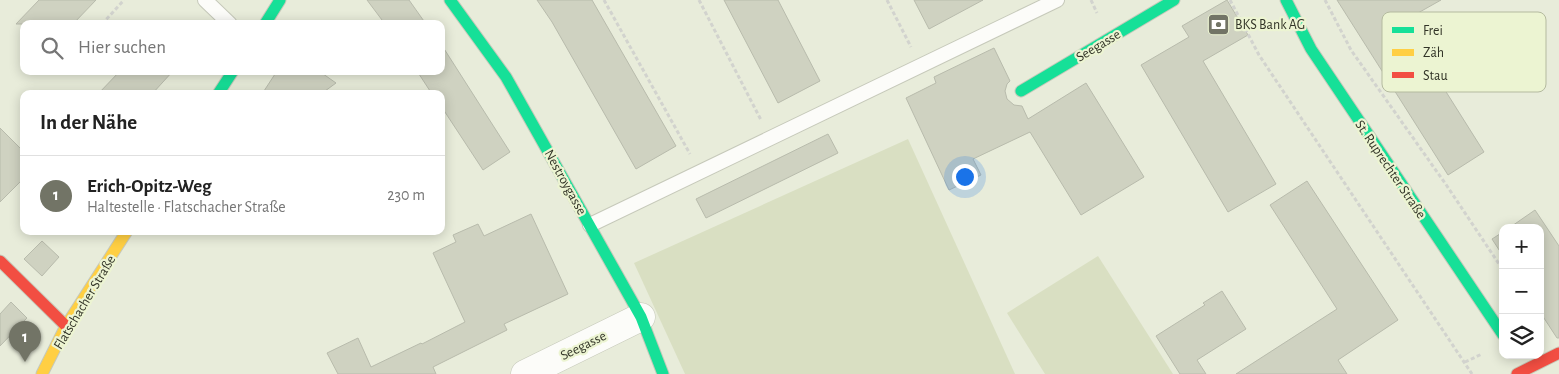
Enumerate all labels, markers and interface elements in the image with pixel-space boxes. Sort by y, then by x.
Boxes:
bank icon: BKS Bank AG [1207,12,1231,36]
legend [1382,12,1546,92]
place label: BKS Bank AG [1235,18,1305,32]
search box [20,20,445,75]
text: Frei [1423,24,1443,38]
street label: Seegasse [1074,27,1123,64]
icon: search [38,34,66,62]
text: Hier suchen [78,38,166,57]
text: Zäh [1423,46,1444,60]
text: Stau [1423,69,1448,83]
text: In der Nähe [40,112,137,133]
street label: St. Ruprechter Straße [1352,118,1428,221]
street label: Nestroygasse [542,148,589,217]
your location [952,164,978,190]
text: Erich-Opitz-Weg [87,177,212,196]
text: 1 [53,187,59,203]
text: 230 m [387,187,425,203]
text: Haltestelle · Flatschacher Straße [87,199,286,215]
map controls [1499,224,1544,359]
button: + [1499,224,1544,269]
street label: Flatschacher Straße [51,253,118,352]
button: − [1499,269,1544,314]
button: layers [1499,314,1544,359]
pin: 1 [9,321,41,362]
street label: Seegasse [558,329,609,363]

